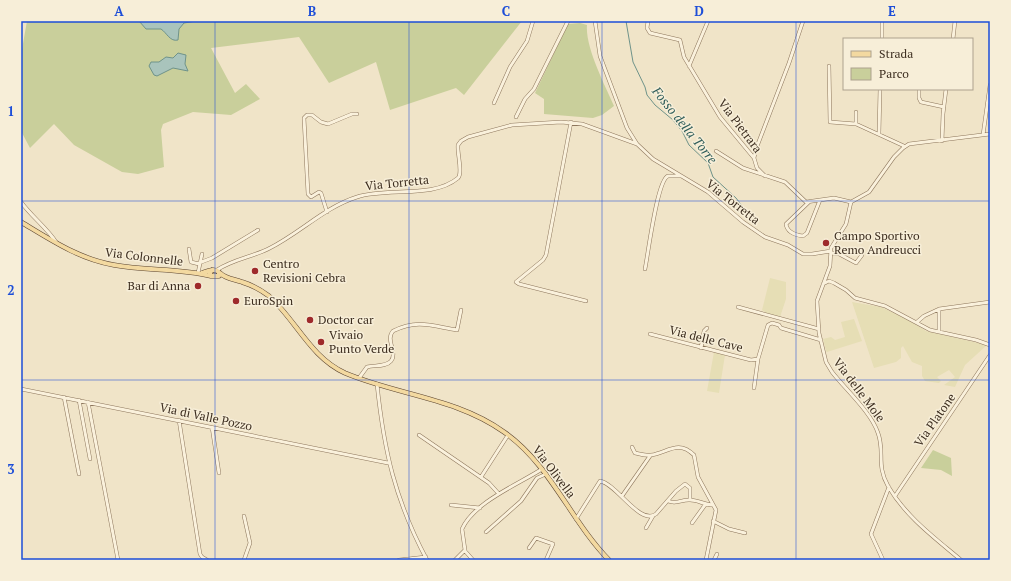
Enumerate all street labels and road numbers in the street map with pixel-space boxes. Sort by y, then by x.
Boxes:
street label: Via Pietrara [715,96,765,156]
street label: Via Torretta [364,172,430,193]
street label: Via Torretta [703,176,763,227]
street label: Via Colonnelle [104,244,184,269]
street label: Via delle Cave [668,322,745,355]
street label: Via delle Mole [830,355,888,425]
street label: Via Platone [911,390,958,449]
street label: Via di Valle Pozzo [158,399,254,434]
street label: Via Olivella [530,442,579,501]

